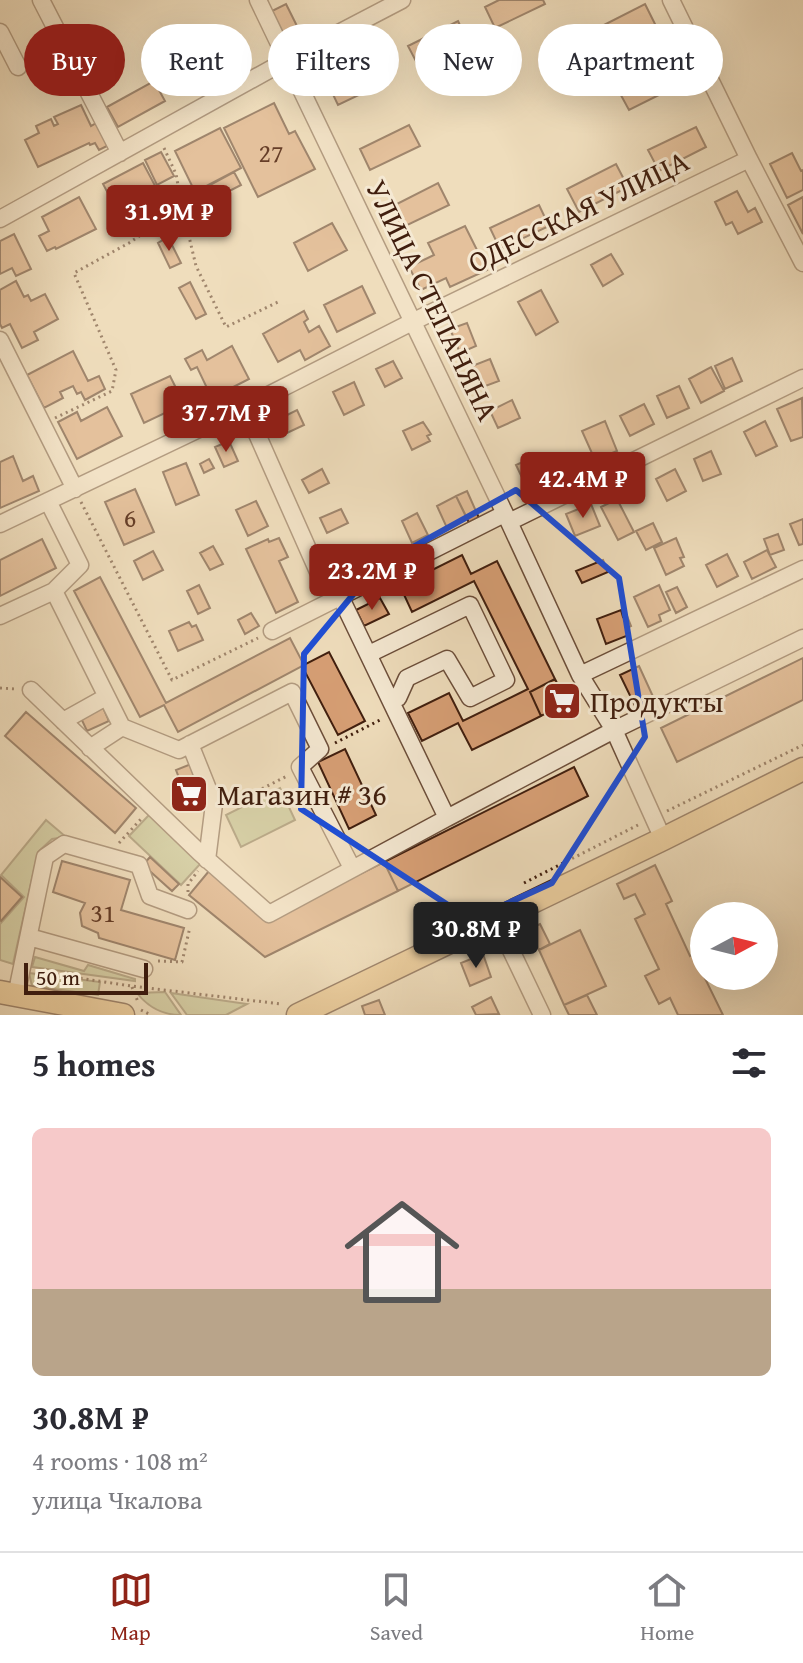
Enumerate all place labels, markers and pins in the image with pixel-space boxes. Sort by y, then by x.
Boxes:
pin: 31.9M ₽ [95,185,243,253]
pin: 37.7M ₽ [152,386,300,454]
pin: 42.4M ₽ [509,452,657,520]
pin: 23.2M ₽ [298,544,446,612]
place label: Продукты [590,679,724,723]
supermarket icon: Продукты [541,680,583,722]
place label: Магазин # 36 [217,772,387,816]
supermarket icon: Магазин # 36 [168,773,210,815]
pin: 30.8M ₽ [402,902,550,970]

